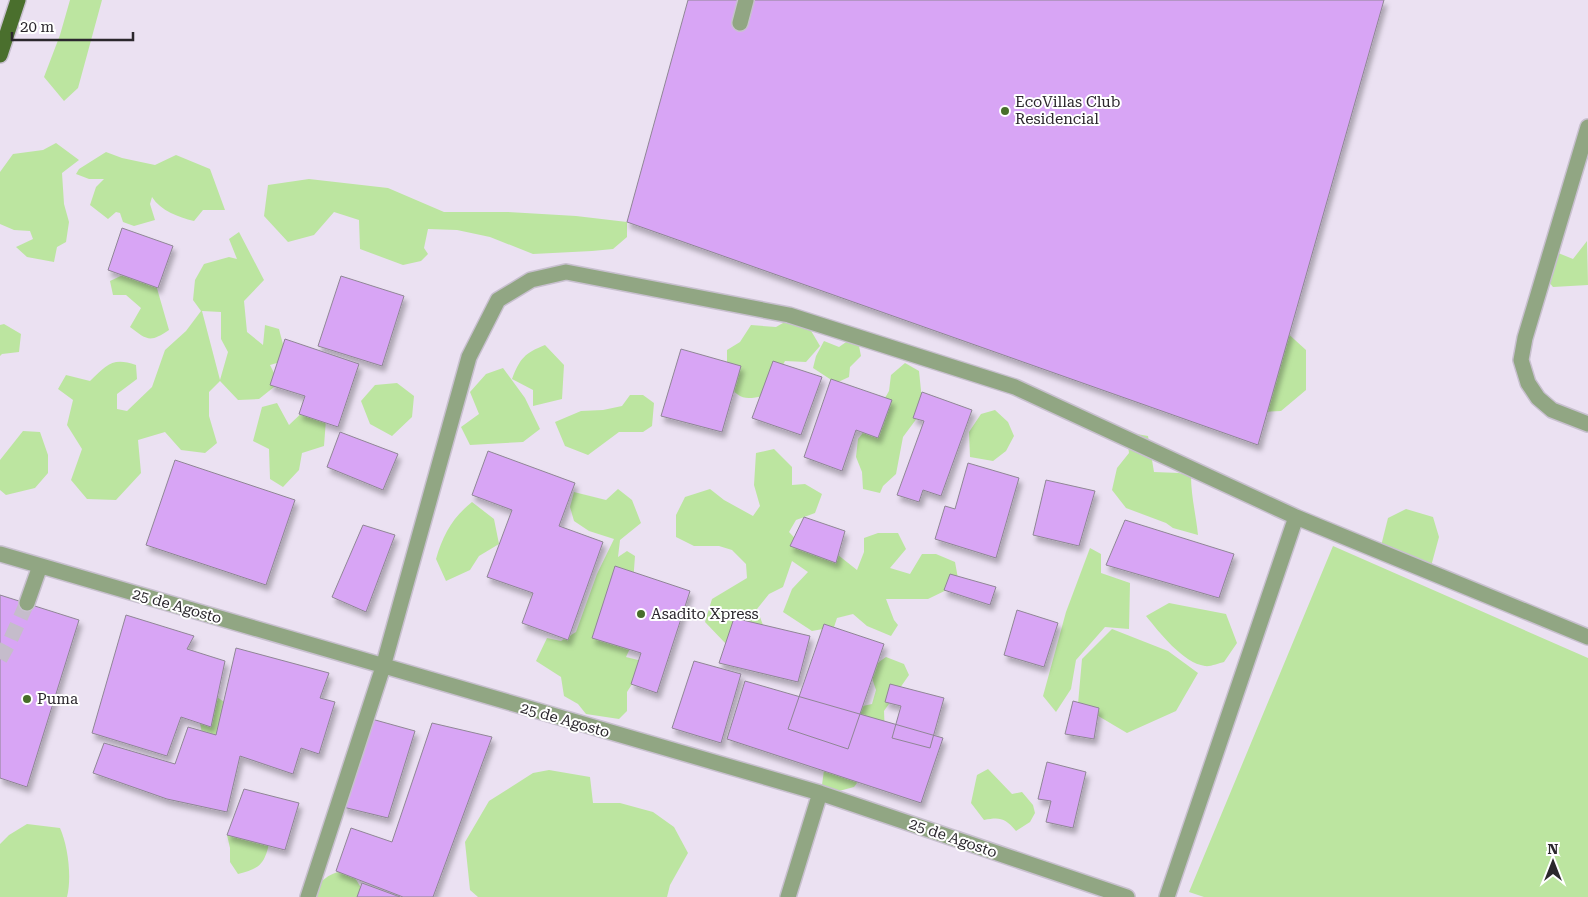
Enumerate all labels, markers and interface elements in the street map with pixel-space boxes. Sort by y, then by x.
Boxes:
scale bar [12,10,134,42]
text: 20 m [20,18,55,36]
place label: EcoVillas Club Residencial [1015,93,1120,128]
marker: EcoVillas Club Residencial [999,105,1011,117]
street label: 25 de Agosto [130,585,224,627]
place label: Asadito Xpress [651,605,759,623]
marker: Asadito Xpress [635,608,647,620]
place label: Puma [37,690,78,708]
marker: Puma [21,693,33,705]
street label: 25 de Agosto [518,699,612,741]
street label: 25 de Agosto [907,815,999,861]
north arrow [1528,837,1578,887]
text: N [1548,841,1559,857]

